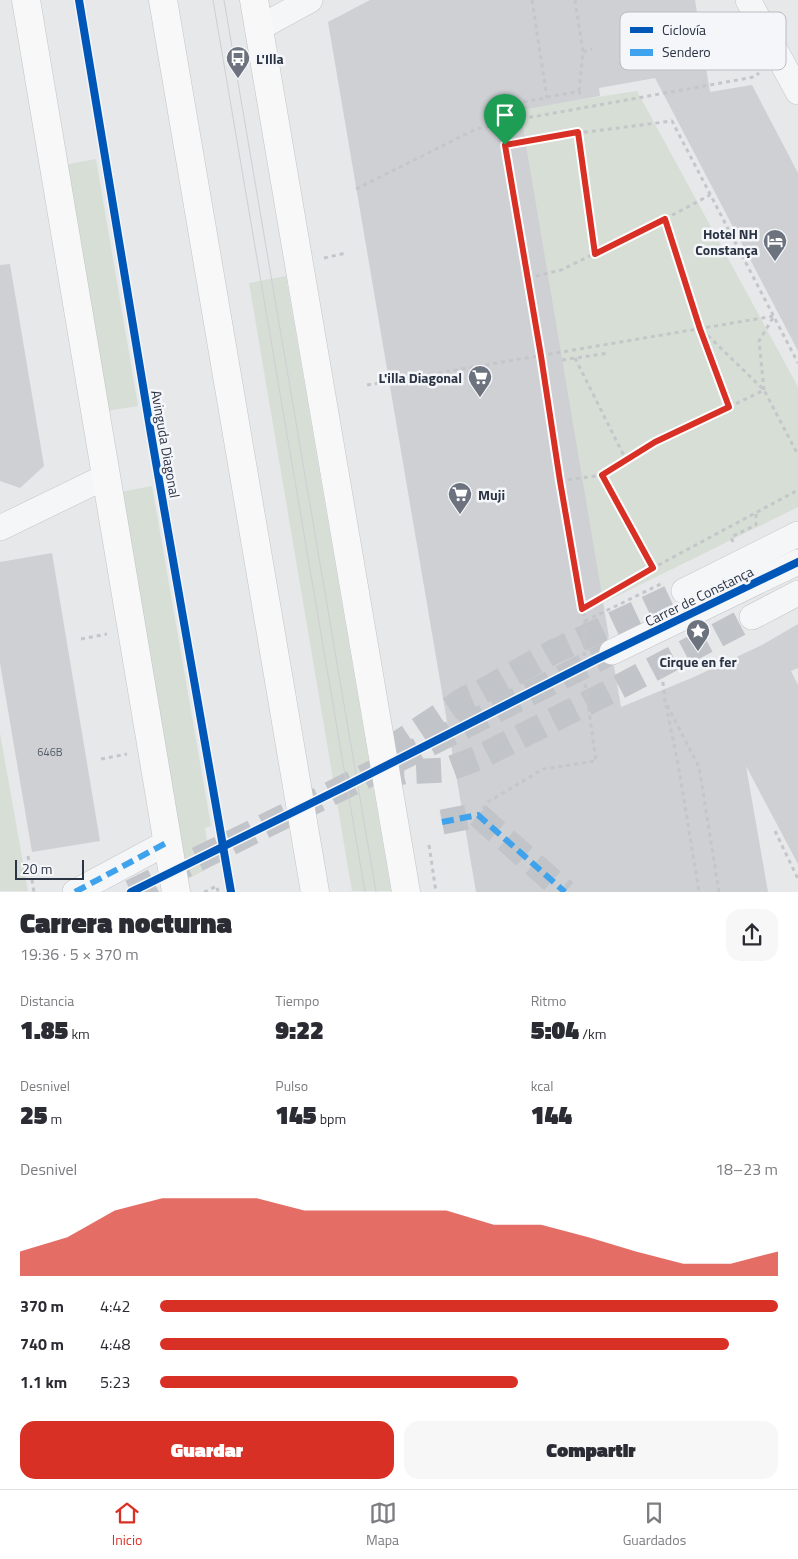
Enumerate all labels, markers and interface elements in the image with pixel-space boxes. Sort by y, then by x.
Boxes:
legend [620,12,786,70]
text: Ciclovía [662,19,706,40]
text: Sendero [662,41,711,62]
bus stop icon: L'Illa [225,45,251,79]
place label: L'Illa [256,48,284,69]
pin [484,94,526,145]
icon: arrive [491,101,519,129]
place label: Hotel NH Constança [695,223,758,260]
hotel icon: Hotel NH Constança [762,228,788,262]
supermarket icon: L'illa Diagonal [467,364,493,398]
place label: L'illa Diagonal [378,367,462,388]
street label: Avinguda Diagonal [146,388,186,500]
supermarket icon: Muji [447,481,473,515]
place label: Muji [478,484,505,505]
street label: Carrer de Constança [641,561,757,631]
place icon: Cirque en fer [685,618,711,652]
place label: Cirque en fer [659,651,737,672]
house number: 646B [37,744,63,760]
scale bar [15,856,84,880]
text: 20 m [22,858,52,879]
text: Carrera nocturna [20,901,232,944]
button: share [726,909,778,961]
text: 19:36 · 5 × 370 m [20,942,139,966]
text: Distancia [20,990,74,1011]
text: Tiempo [275,990,319,1011]
text: Ritmo [531,990,566,1011]
text: 1.85 [20,1011,68,1049]
text: 9:22 [275,1011,324,1049]
text: 5:04 [531,1011,579,1049]
text: km [68,1023,90,1044]
text: /km [579,1023,606,1044]
text: Desnivel [20,1075,70,1096]
text: Pulso [275,1075,308,1096]
text: kcal [531,1075,554,1096]
text: 25 [20,1096,48,1134]
text: 145 [275,1096,317,1134]
text: 144 [531,1096,572,1134]
text: m [48,1108,62,1129]
text: bpm [317,1108,346,1129]
text: Desnivel [20,1157,77,1181]
text: 18–23 m [715,1157,778,1181]
text: 370 m [20,1294,64,1318]
text: 4:42 [100,1294,130,1318]
text: 740 m [20,1332,64,1356]
text: 4:48 [100,1332,130,1356]
text: 1.1 km [20,1370,67,1394]
text: 5:23 [100,1370,130,1394]
button: Guardar [20,1421,394,1479]
button: Compartir [404,1421,778,1479]
tab: Inicio [112,1499,142,1550]
tab: Mapa [366,1499,399,1550]
tab: Guardados [623,1499,686,1550]

